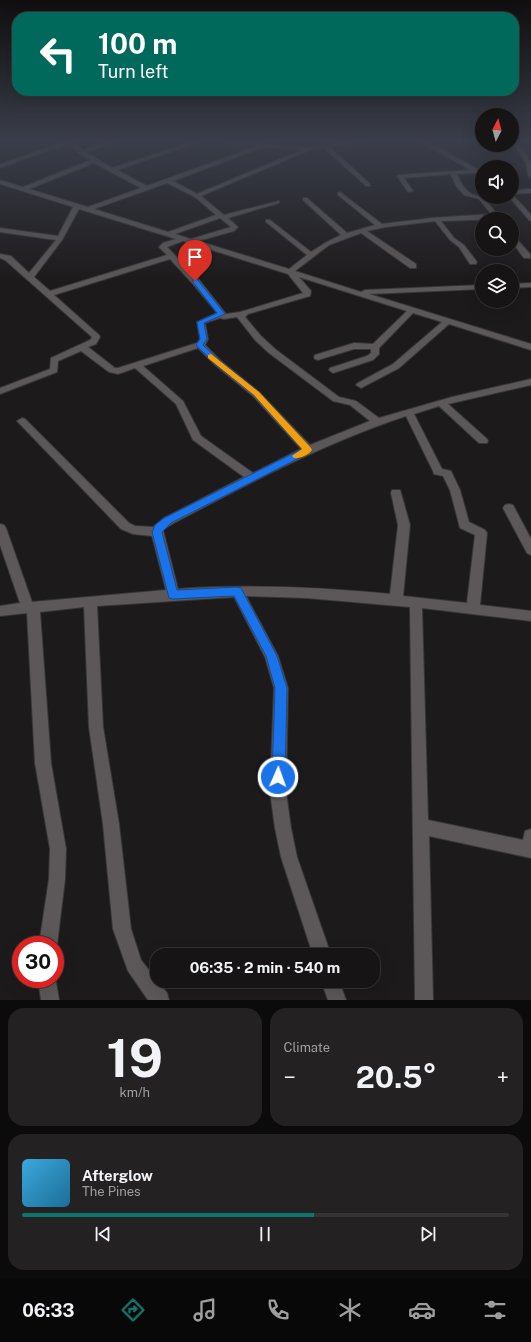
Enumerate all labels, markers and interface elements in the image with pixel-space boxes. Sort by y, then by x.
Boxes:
text: 100 m [98,27,177,60]
icon: left [32,28,84,80]
text: Turn left [98,61,168,82]
north arrow [475,108,519,152]
map controls [475,108,519,308]
button: sound [475,160,519,204]
button: search [475,212,519,256]
pin [178,240,212,281]
icon: arrive [184,246,206,268]
button: layers [475,264,519,308]
position arrow [257,756,299,798]
speed limit sign: 30 [12,936,64,988]
text: 06:35 · 2 min · 540 m [190,959,340,976]
text: 19 [106,1028,163,1089]
text: Climate [284,1040,330,1055]
text: 20.5° [356,1059,437,1095]
text: − [284,1064,296,1090]
text: + [497,1064,509,1090]
text: km/h [119,1085,150,1100]
text: Afterglow [82,1167,153,1184]
text: The Pines [82,1184,141,1199]
icon: previous [92,1223,114,1245]
icon: pause [254,1223,276,1245]
icon: next [417,1223,439,1245]
icon: directions [119,1296,147,1324]
icon: music [191,1296,219,1324]
icon: phone [264,1296,292,1324]
icon: climate [336,1296,364,1324]
icon: car [408,1296,436,1324]
icon: filters [481,1296,509,1324]
text: 06:33 [22,1300,74,1321]

